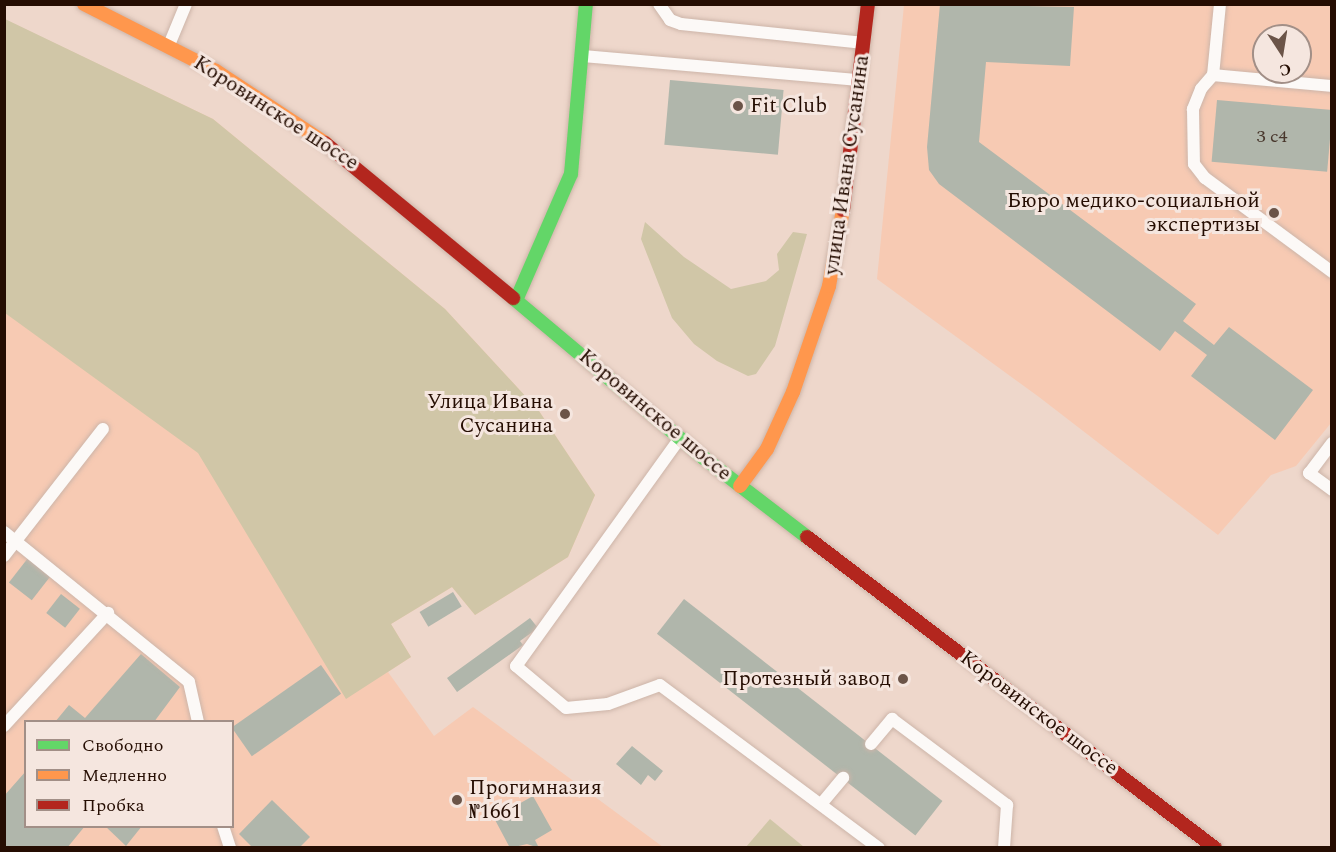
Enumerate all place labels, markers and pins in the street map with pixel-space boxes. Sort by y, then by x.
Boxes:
place label: Fit Club [750,93,827,119]
marker: Fit Club [731,99,745,113]
place label: Бюро медико-социальной экспертизы [1007,188,1260,238]
marker: Бюро медико-социальной экспертизы [1265,204,1283,222]
place label: Улица Ивана Сусанина [427,389,553,439]
marker: Улица Ивана Сусанина [558,407,572,421]
place label: Протезный завод [722,666,891,692]
marker: Протезный завод [896,672,910,686]
place label: Прогимназия №1661 [469,775,602,825]
marker: Прогимназия №1661 [450,793,464,807]

